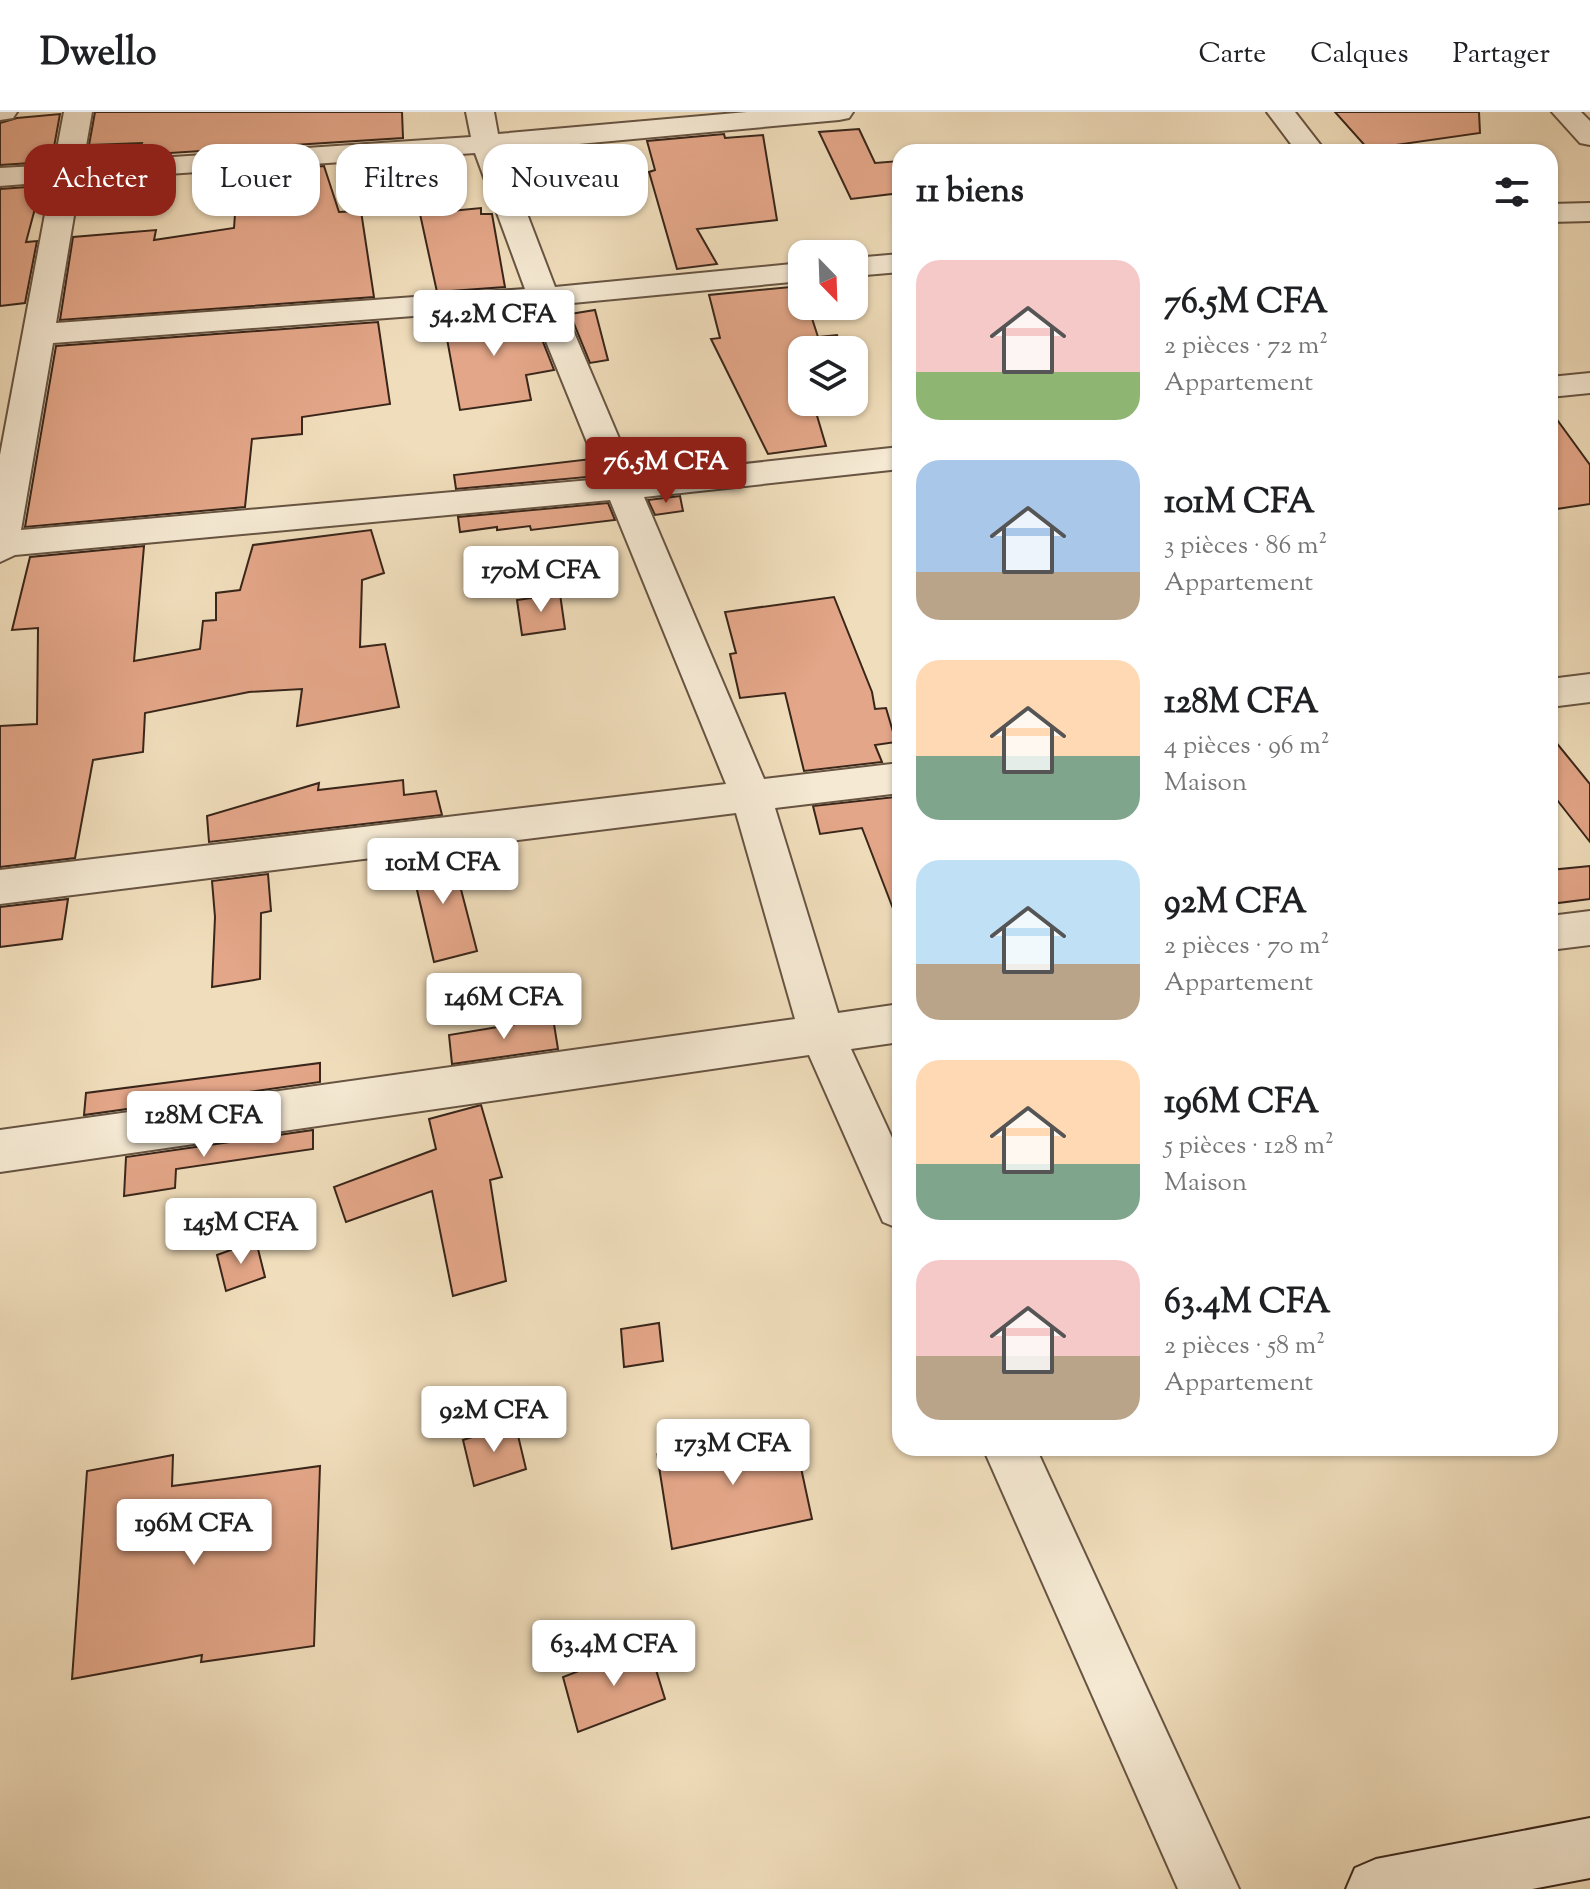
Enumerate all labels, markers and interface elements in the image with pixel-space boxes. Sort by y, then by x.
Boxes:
text: Dwello [40,28,157,82]
text: Carte [1198,35,1266,75]
text: Calques [1310,35,1408,75]
text: Partager [1452,35,1550,75]
chip: Acheter [24,144,176,216]
chip: Louer [192,144,320,216]
chip: Filtres [336,144,467,216]
chip: Nouveau [483,144,648,216]
text: 11 biens [916,168,1024,217]
icon: filters [1490,170,1534,214]
north arrow [788,240,868,320]
map controls [788,240,868,416]
text: 76.5M CFA [1164,279,1328,328]
pin: 54.2M CFA [402,290,586,358]
icon: home [980,292,1076,388]
text: 54.2M CFA [431,297,557,334]
text: 2 pièces · 72 m² [1164,328,1328,365]
button: layers [788,336,868,416]
text: Appartement [1164,365,1313,402]
pin: 76.5M CFA [574,437,758,505]
text: 76.5M CFA [603,444,729,481]
text: 101M CFA [1164,479,1315,528]
icon: home [980,492,1076,588]
text: 3 pièces · 86 m² [1164,528,1327,565]
pin: 170M CFA [458,546,624,614]
text: 170M CFA [481,553,601,590]
text: Appartement [1164,565,1313,602]
text: 128M CFA [1164,679,1319,728]
icon: home [980,692,1076,788]
text: 4 pièces · 96 m² [1164,728,1330,765]
text: Maison [1164,765,1247,802]
pin: 101M CFA [360,838,526,906]
text: 101M CFA [385,845,501,882]
text: 92M CFA [1164,879,1307,928]
icon: home [980,892,1076,988]
text: 2 pièces · 70 m² [1164,928,1329,965]
text: Appartement [1164,965,1313,1002]
pin: 146M CFA [421,973,587,1041]
text: 146M CFA [444,980,564,1017]
text: 196M CFA [1164,1079,1319,1128]
pin: 128M CFA [121,1091,287,1159]
icon: home [980,1092,1076,1188]
text: 128M CFA [145,1098,263,1135]
text: 5 pièces · 128 m² [1164,1128,1334,1165]
text: Maison [1164,1165,1247,1202]
pin: 145M CFA [158,1198,324,1266]
text: 145M CFA [183,1205,299,1242]
text: 63.4M CFA [1164,1279,1331,1328]
icon: home [980,1292,1076,1388]
text: 2 pièces · 58 m² [1164,1328,1325,1365]
text: Appartement [1164,1365,1313,1402]
pin: 92M CFA [420,1386,568,1454]
text: 92M CFA [439,1393,549,1430]
pin: 173M CFA [650,1419,816,1487]
text: 173M CFA [675,1426,791,1463]
pin: 196M CFA [111,1499,277,1567]
text: 196M CFA [135,1506,253,1543]
pin: 63.4M CFA [522,1620,706,1688]
text: 63.4M CFA [550,1627,678,1664]

